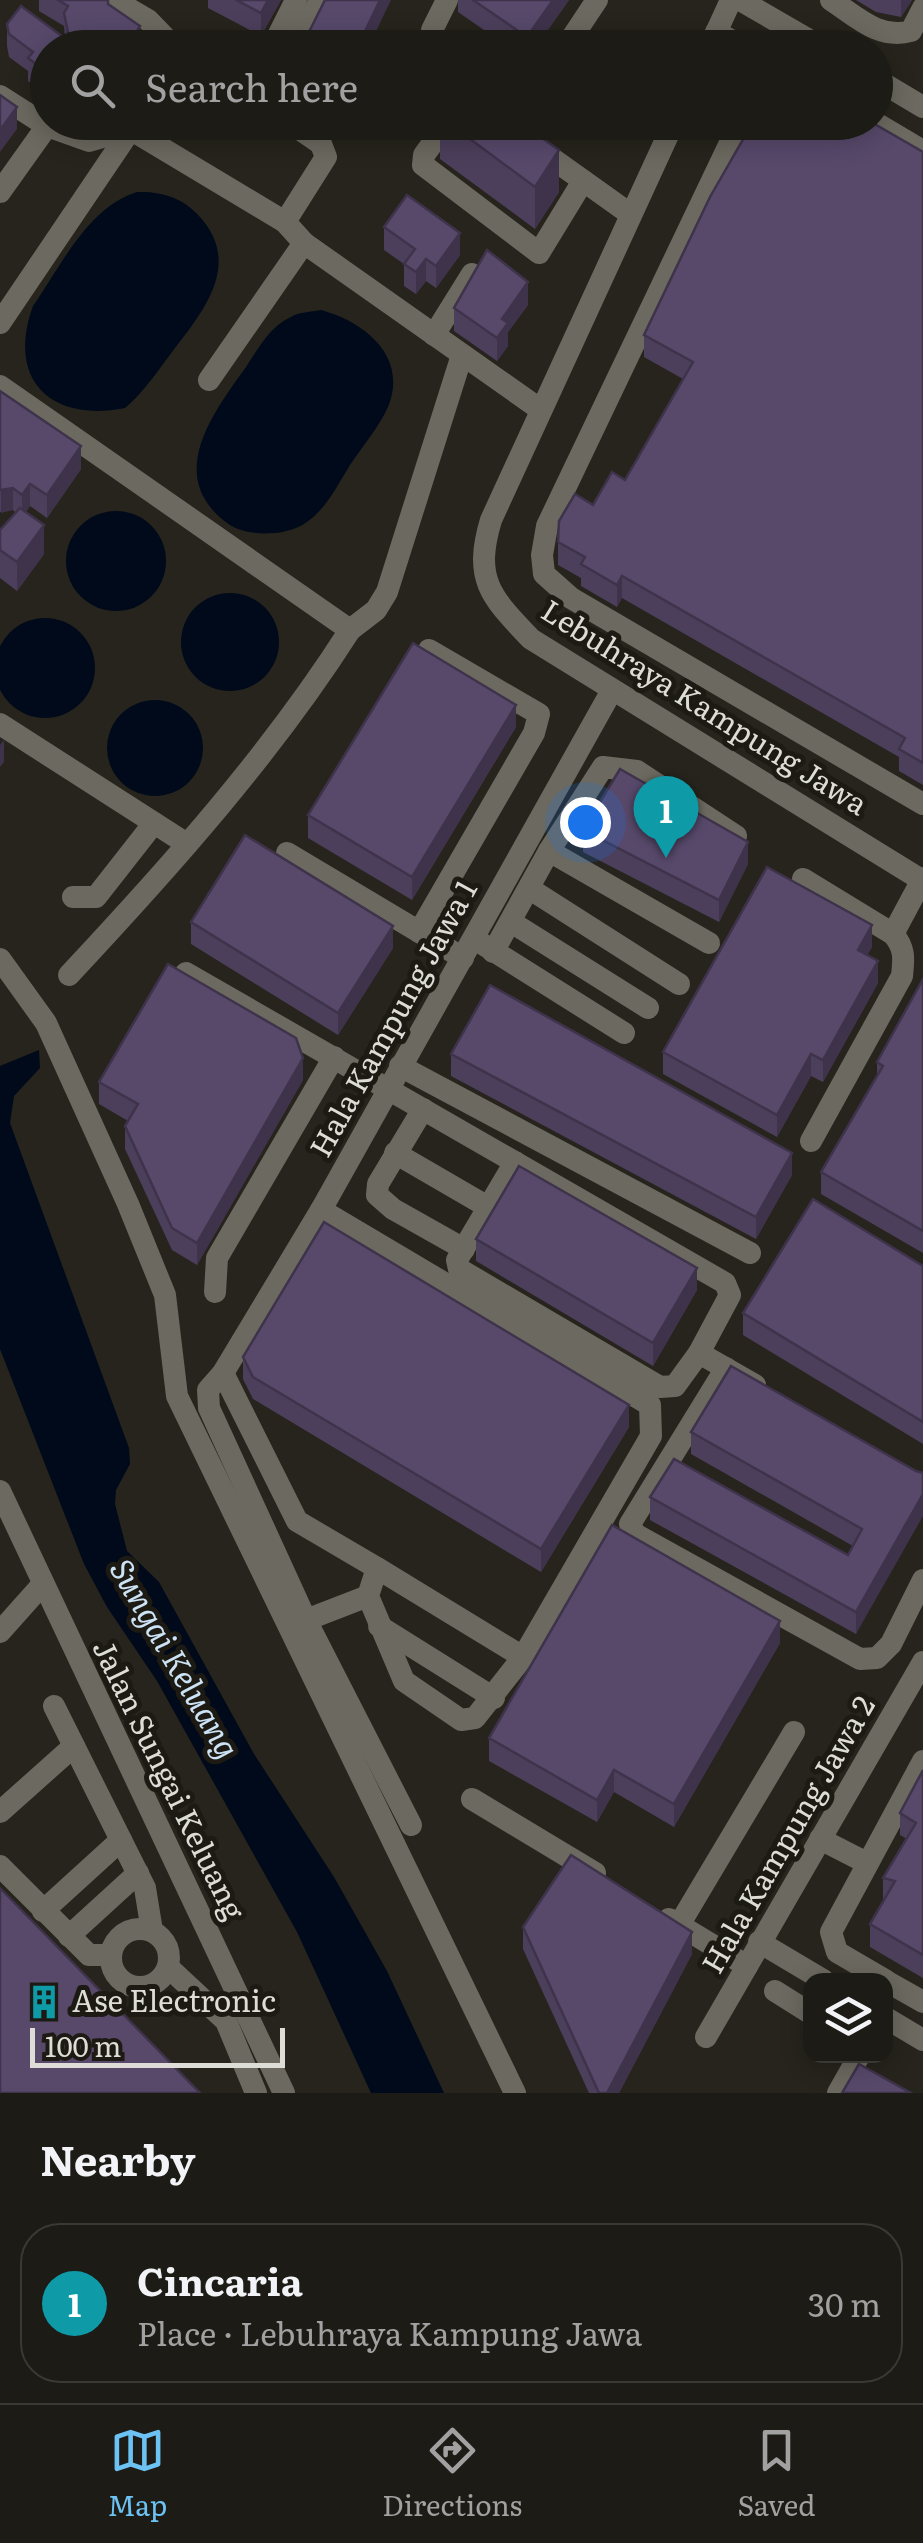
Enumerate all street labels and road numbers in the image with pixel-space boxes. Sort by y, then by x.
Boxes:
street label: Lebuhraya Kampung Jawa [534,587,878,824]
street label: Hala Kampung Jawa 1 [297,871,486,1164]
street label: Jalan Sungai Keluang [84,1631,258,1926]
street label: Hala Kampung Jawa 2 [689,1687,884,1980]

